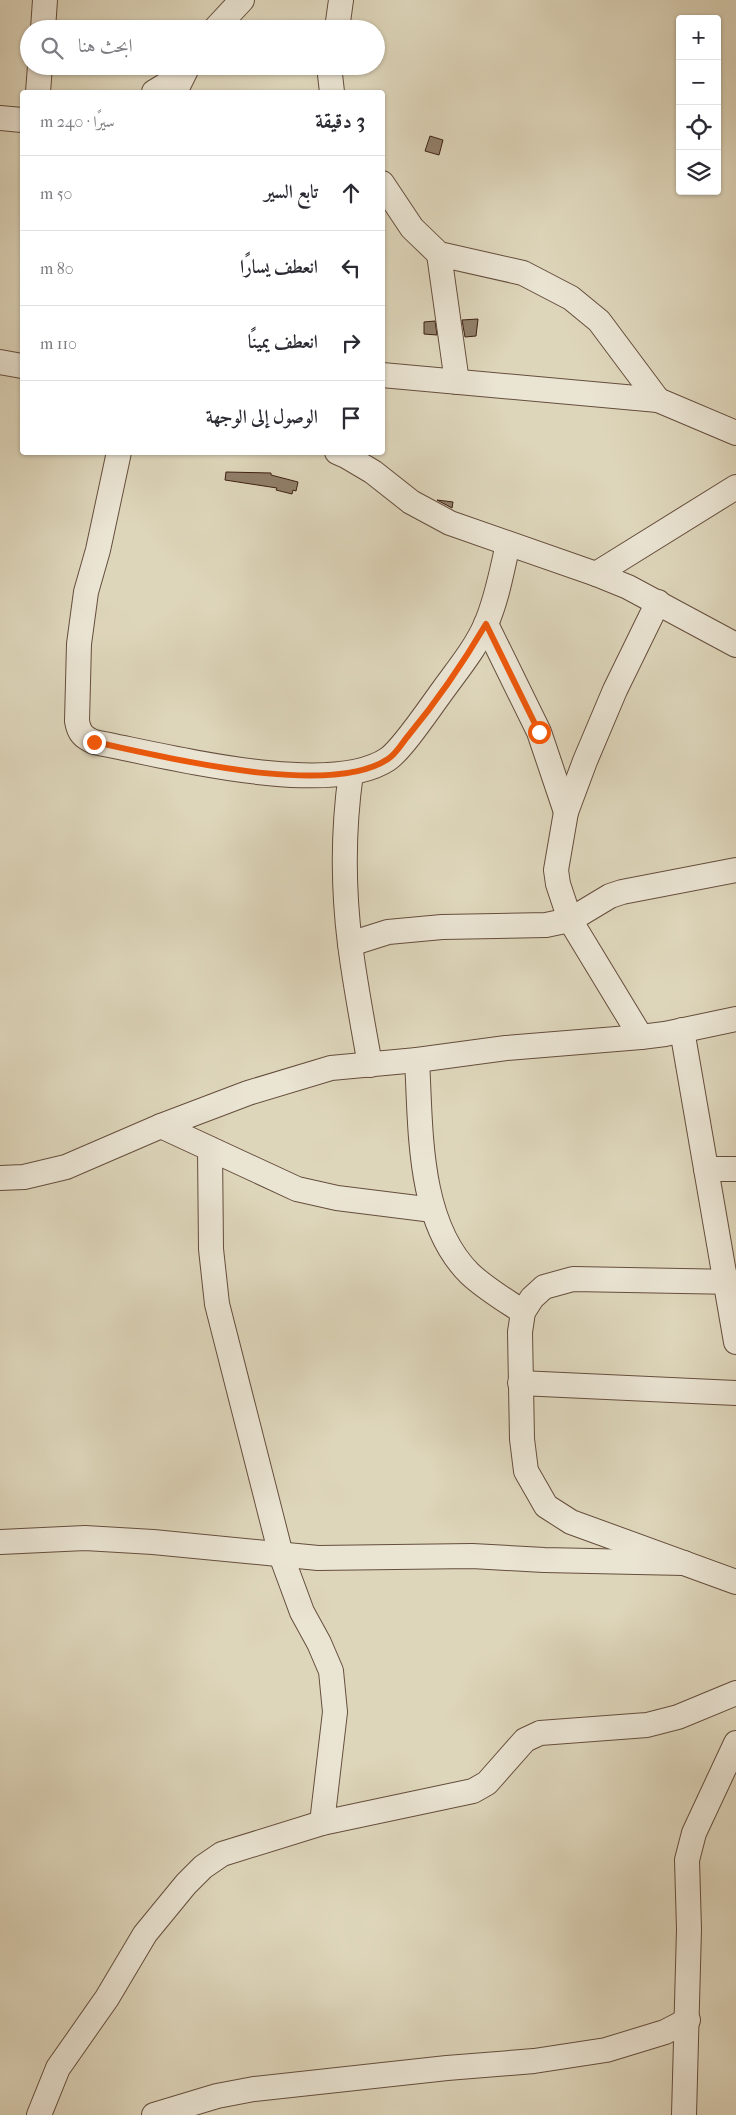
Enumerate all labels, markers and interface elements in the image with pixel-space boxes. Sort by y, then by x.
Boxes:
map controls [676,15,721,195]
button: + [676,15,721,60]
search box [20,20,385,75]
icon: search [38,34,66,62]
text: ابحث هنا [78,35,133,57]
button: − [676,60,721,105]
button: locate [676,105,721,150]
text: 3 دقيقة [315,109,365,133]
text: سيرًا · 240 m [40,112,115,131]
button: layers [676,150,721,195]
icon: ahead [337,179,365,207]
text: تابع السير [264,181,318,203]
text: 50 m [40,184,72,203]
icon: left [337,254,365,282]
text: انعطف يسارًا [240,256,318,278]
text: 80 m [40,259,74,278]
icon: right [337,329,365,357]
text: انعطف يمينًا [248,331,318,353]
text: 110 m [40,334,77,353]
icon: arrive [337,404,365,432]
text: الوصول إلى الوجهة [206,406,318,428]
route start [528,721,551,744]
route end [83,731,106,754]

